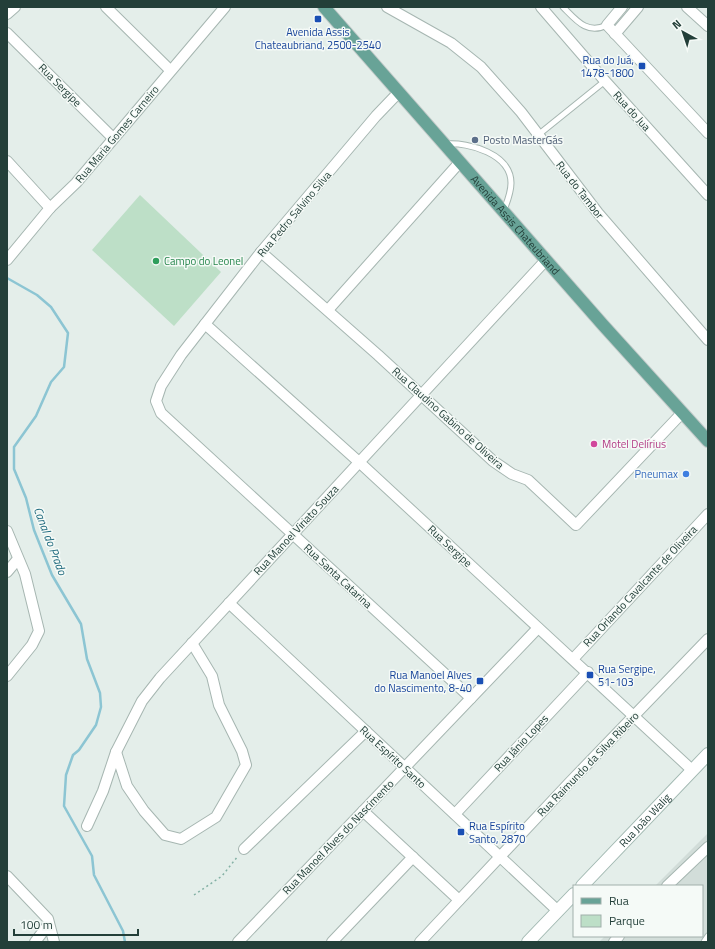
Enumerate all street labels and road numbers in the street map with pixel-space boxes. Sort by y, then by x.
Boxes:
street label: Rua Sergipe [35,60,85,110]
street label: Rua Maria Gomes Carneiro [71,82,163,186]
street label: Rua do Jua [610,87,655,135]
street label: Rua do Tambor [552,158,608,222]
street label: Rua Pedro Salvino Silva [253,167,335,260]
street label: Avenida Assis Chateubriand [467,172,564,279]
street label: Rua Claudino Gabino de Oliveira [388,363,508,473]
street label: Rua Manoel Viriato Souza [250,481,343,579]
street label: Rua Sergipe [424,521,476,571]
street label: Rua Orlando Cavalcante de Oliveira [579,521,701,650]
street label: Rua Santa Catarina [300,540,376,612]
street label: Rua Raimundo da Silva Ribeiro [533,708,643,820]
street label: Rua Jânio Lopes [490,711,552,775]
street label: Rua Espírito Santo [356,722,430,792]
street label: Rua Manoel Alves do Nascimento [279,776,398,898]
street label: Rua João Walig [615,789,675,851]

